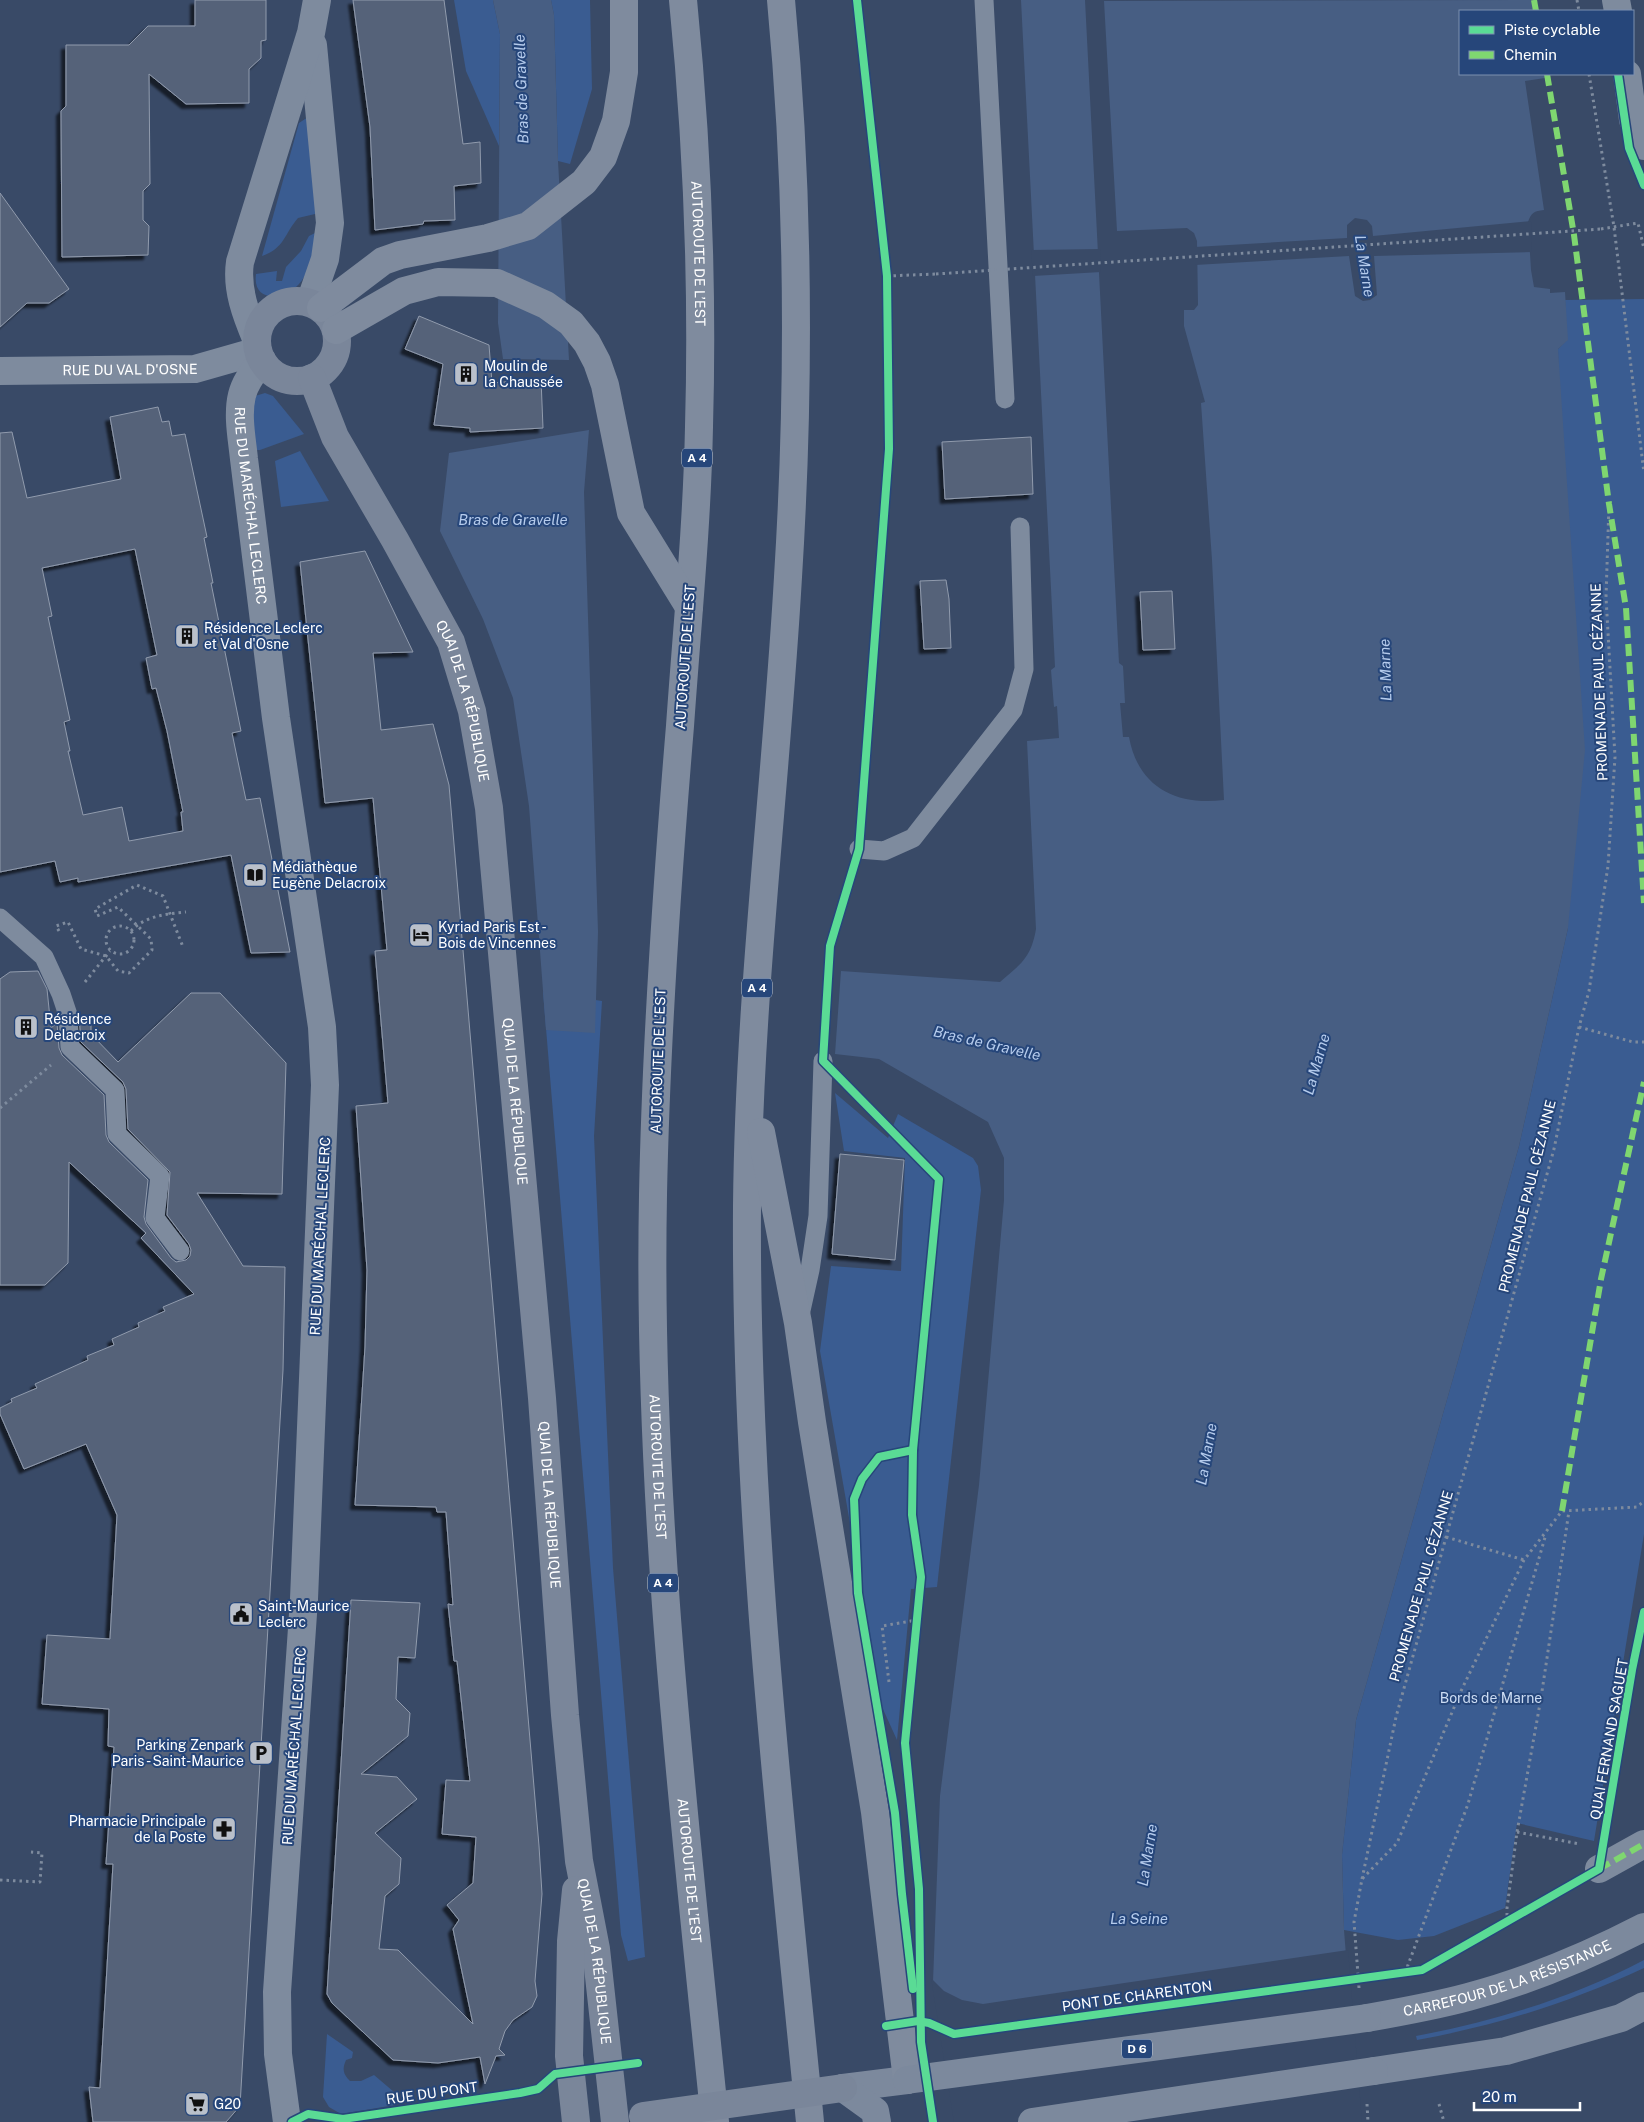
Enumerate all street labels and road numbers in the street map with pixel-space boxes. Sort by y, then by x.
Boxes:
street label: AUTOROUTE DE L’EST [688,180,708,326]
street label: RUE DU VAL D'OSNE [62,361,198,378]
street label: RUE DU MARÉCHAL LECLERC [232,407,270,605]
road number: A 4 [682,448,712,468]
street label: PROMENADE PAUL CÉZANNE [1587,583,1610,781]
street label: AUTOROUTE DE L’EST [672,584,698,730]
street label: QUAI DE LA RÉPUBLIQUE [433,617,492,783]
road number: A 4 [742,978,772,998]
street label: AUTOROUTE DE L’EST [647,988,669,1134]
street label: QUAI DE LA RÉPUBLIQUE [500,1017,531,1186]
street label: PROMENADE PAUL CÉZANNE [1494,1098,1559,1294]
street label: RUE DU MARÉCHAL LECLERC [306,1136,333,1336]
street label: AUTOROUTE DE L’EST [647,1394,670,1540]
street label: QUAI DE LA RÉPUBLIQUE [536,1421,564,1589]
street label: PROMENADE PAUL CÉZANNE [1385,1488,1456,1683]
road number: A 4 [648,1574,678,1592]
street label: RUE DU MARÉCHAL LECLERC [278,1646,309,1846]
street label: QUAI FERNAND SAGUET [1587,1657,1631,1821]
street label: AUTOROUTE DE L’EST [674,1797,705,1944]
street label: QUAI DE LA RÉPUBLIQUE [575,1877,614,2045]
street label: CARREFOUR DE LA RÉSISTANCE [1402,1937,1614,2019]
street label: PONT DE CHARENTON [1061,1978,1213,2014]
road number: D 6 [1122,2040,1152,2058]
street label: RUE DU PONT [385,2079,479,2107]

